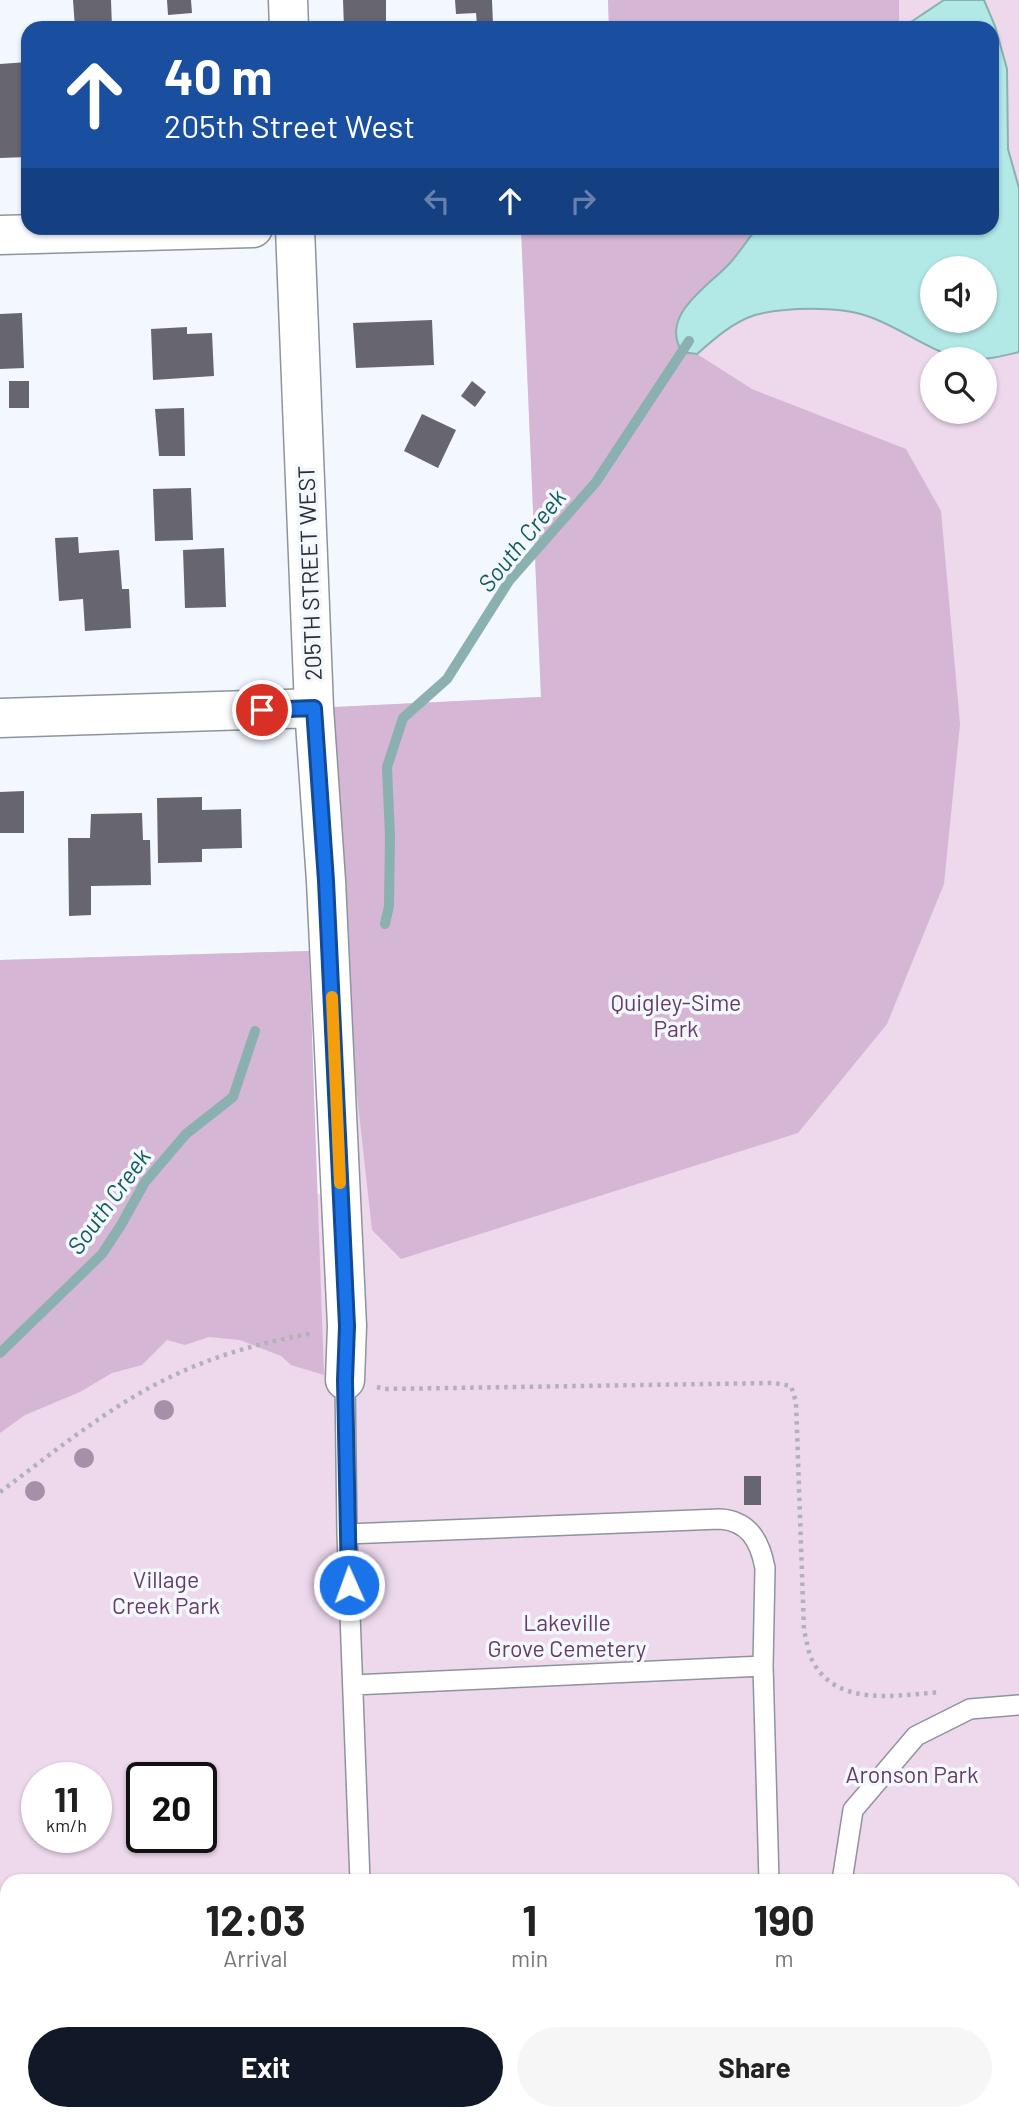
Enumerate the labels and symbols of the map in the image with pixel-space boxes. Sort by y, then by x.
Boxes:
street label: 205TH STREET WEST [291,465,327,681]
water label: South Creek [471,483,571,597]
pin [232,680,292,740]
park label: Quigley-Sime Park [611,988,741,1042]
water label: South Creek [60,1142,156,1259]
position arrow [312,1548,386,1622]
park label: Village Creek Park [112,1565,220,1619]
park label: Lakeville Grove Cemetery [488,1608,647,1662]
park label: Aronson Park [846,1760,978,1788]
speed limit sign: 20 [126,1762,217,1853]

